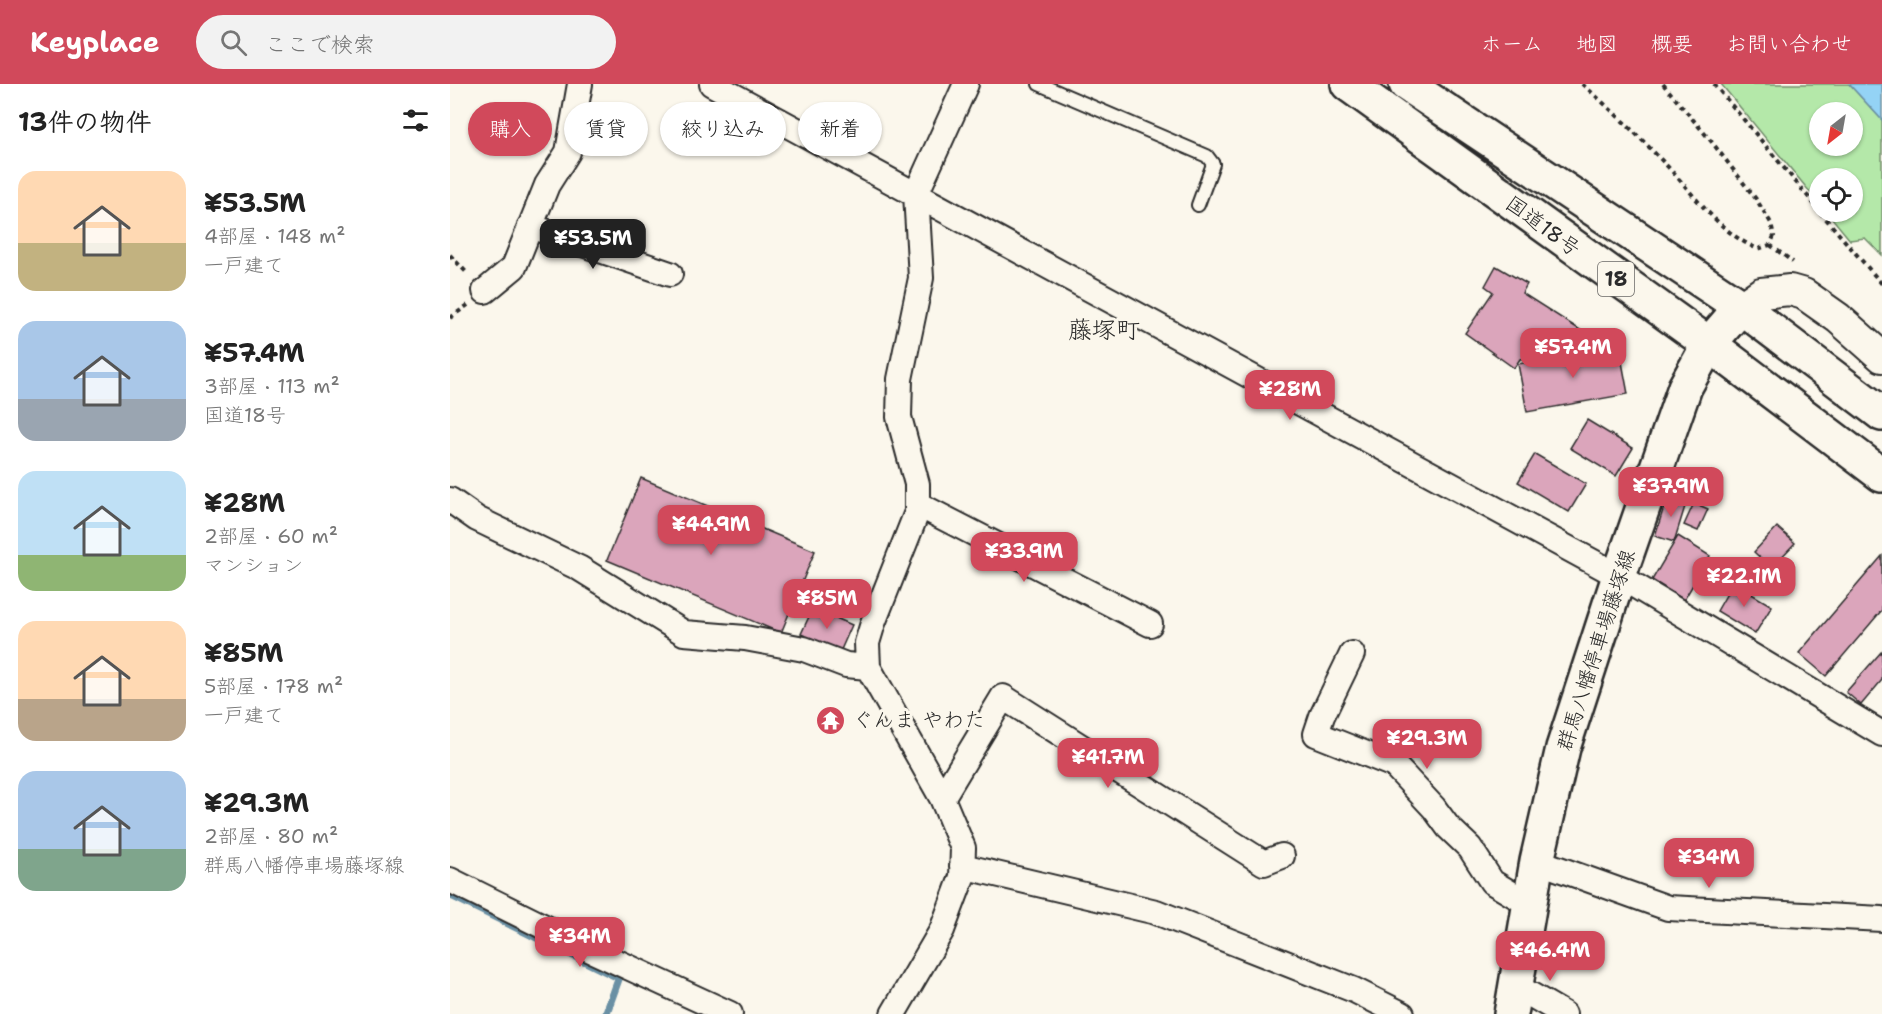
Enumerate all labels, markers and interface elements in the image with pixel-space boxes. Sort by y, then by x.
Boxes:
search box [196,15,616,69]
text: Keyplace [30,23,160,61]
icon: search [217,26,250,59]
text: ここで検索 [265,30,375,59]
text: ホーム [1481,30,1543,58]
text: 地図 [1576,30,1618,58]
text: 概要 [1651,30,1693,58]
text: お問い合わせ [1726,30,1852,58]
chip: 購入 [468,102,552,156]
chip: 賃貸 [564,102,648,156]
chip: 絞り込み [660,102,786,156]
chip: 新着 [798,102,882,156]
north arrow [1809,102,1863,156]
map controls [1809,102,1863,222]
text: 13件の物件 [18,104,152,139]
icon: filters [399,104,432,137]
button: locate [1809,168,1863,222]
text: ¥53.5M [204,185,306,220]
street label: 国道18号 [1500,189,1586,263]
icon: home [66,195,138,267]
pin: ¥53.5M [544,219,642,270]
text: 4部屋 · 148 m² [204,223,345,249]
text: ¥53.5M [554,225,632,251]
text: 一戸建て [204,252,284,278]
road number: 18 [1598,262,1634,296]
district label: 藤塚町 [1068,314,1140,346]
pin: ¥57.4M [1524,328,1622,379]
text: ¥57.4M [1534,334,1612,360]
text: ¥57.4M [204,335,305,370]
icon: home [66,345,138,417]
pin: ¥28M [1254,370,1326,421]
text: 3部屋 · 113 m² [204,373,340,399]
text: ¥28M [1259,376,1321,402]
text: 国道18号 [204,402,286,428]
pin: ¥37.9M [1622,467,1720,518]
text: ¥37.9M [1632,473,1710,499]
text: ¥28M [204,485,285,520]
icon: home [66,495,138,567]
pin: ¥44.9M [662,505,760,556]
text: ¥44.9M [672,511,750,537]
text: 2部屋 · 60 m² [204,523,338,549]
pin: ¥33.9M [975,532,1073,583]
text: ¥33.9M [985,538,1063,564]
street label: 群馬八幡停車場藤塚線 [1550,546,1642,754]
text: マンション [204,552,303,578]
pin: ¥22.1M [1695,557,1793,608]
text: ¥22.1M [1706,563,1782,589]
pin: ¥85M [791,579,863,630]
text: ¥85M [796,585,858,611]
text: ¥85M [204,635,283,670]
icon: home [66,645,138,717]
text: 5部屋 · 178 m² [204,673,343,699]
text: 一戸建て [204,702,284,728]
temple icon: ぐんま やわた [815,704,847,736]
place label: ぐんま やわた [852,706,985,734]
pin: ¥29.3M [1378,719,1476,770]
text: ¥29.3M [1387,725,1467,751]
pin: ¥41.7M [1059,738,1157,789]
text: ¥41.7M [1072,744,1144,770]
text: ¥29.3M [204,785,309,820]
icon: home [66,795,138,867]
text: 2部屋 · 80 m² [204,823,338,849]
pin: ¥34M [1673,838,1745,889]
text: ¥34M [1678,844,1740,870]
text: 群馬八幡停車場藤塚線 [204,852,404,878]
pin: ¥34M [544,917,616,968]
text: ¥34M [549,923,611,949]
pin: ¥46.4M [1501,931,1599,982]
text: ¥46.4M [1510,937,1590,963]

